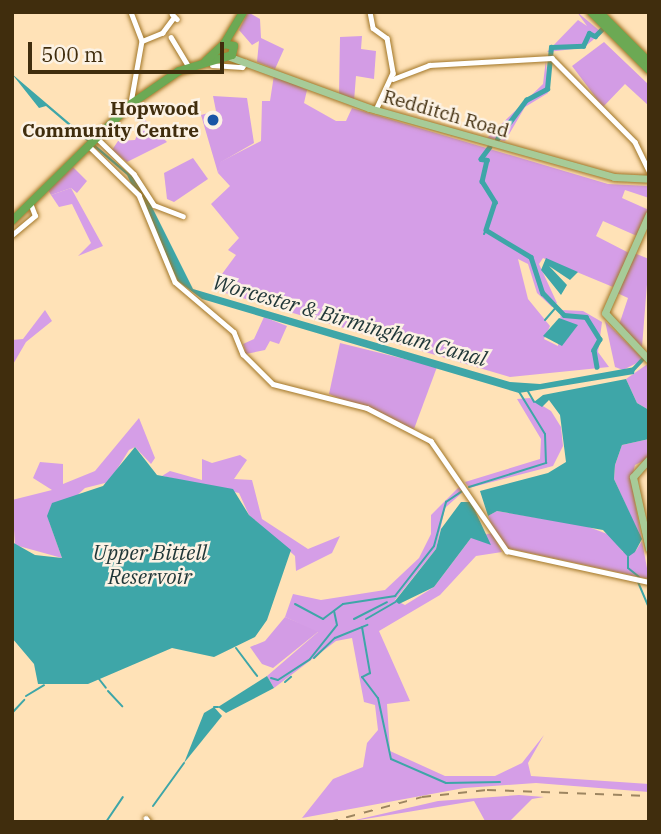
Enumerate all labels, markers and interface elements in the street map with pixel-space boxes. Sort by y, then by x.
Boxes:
scale bar [32,28,228,72]
text: 500 m [41,40,104,68]
street label: Redditch Road [380,85,512,143]
place label: Hopwood Community Centre [22,98,199,142]
marker: Hopwood Community Centre [205,112,221,128]
water label: Worcester & Birmingham Canal [210,269,490,371]
water label: Upper Bittell Reservoir [93,539,207,589]

